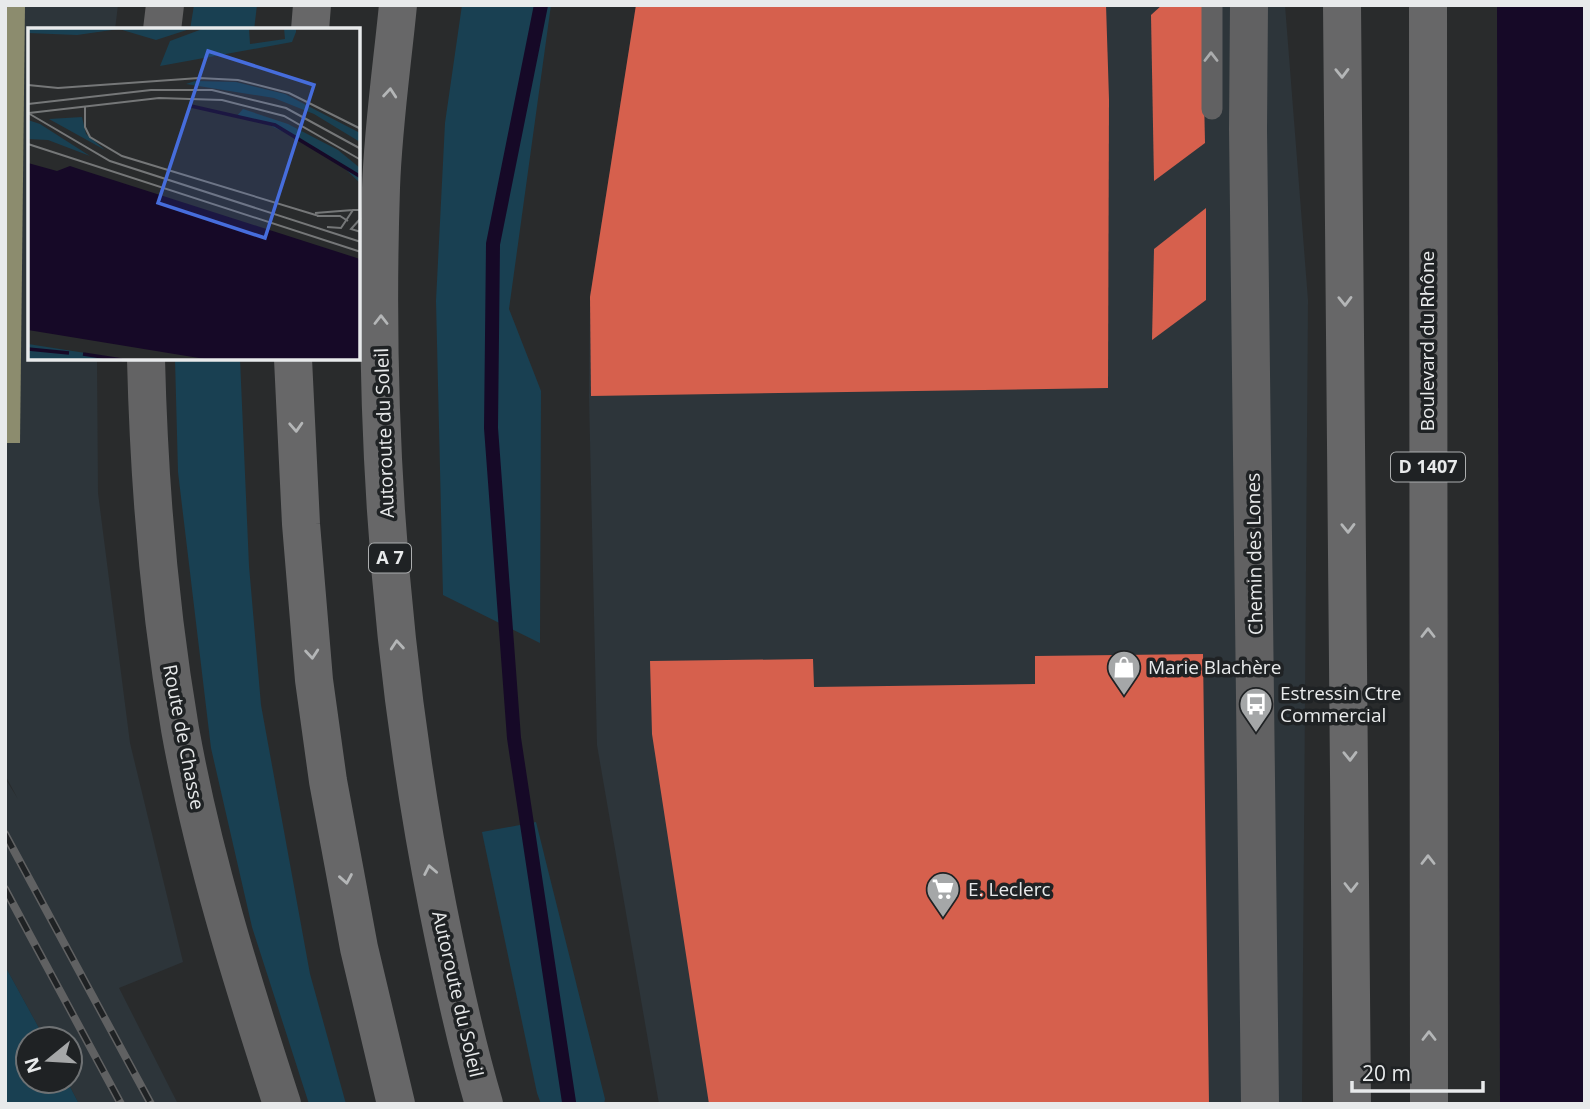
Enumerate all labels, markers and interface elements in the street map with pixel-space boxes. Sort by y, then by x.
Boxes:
inset map [28,28,360,360]
one-way arrow [1203,51,1219,62]
one-way arrow [1334,69,1350,79]
one-way arrow [382,87,397,98]
street label: Boulevard du Rhône [1414,251,1440,431]
one-way arrow [1337,296,1353,307]
one-way arrow [373,314,389,325]
street label: Autoroute du Soleil [368,347,400,519]
one-way arrow [288,422,303,433]
road number: D 1407 [1391,452,1465,481]
street label: Chemin des Lones [1240,473,1268,635]
one-way arrow [1340,523,1355,534]
road number: A 7 [369,544,411,572]
one-way arrow [1420,627,1436,638]
one-way arrow [390,639,405,650]
shop icon: Marie Blachère [1105,648,1143,697]
one-way arrow [304,649,319,660]
place label: Marie Blachère [1148,654,1281,680]
street label: Route de Chasse [157,662,211,812]
place label: Estressin Ctre Commercial [1280,680,1402,728]
bus stop icon: Estressin Ctre Commercial [1237,685,1275,734]
one-way arrow [1342,751,1358,762]
one-way arrow [1420,855,1436,865]
one-way arrow [424,864,439,876]
supermarket icon: E. Leclerc [924,870,962,919]
one-way arrow [338,873,353,885]
place label: E. Leclerc [968,876,1051,902]
one-way arrow [1343,882,1359,892]
street label: Autoroute du Soleil [426,908,490,1080]
north arrow [14,1025,84,1095]
one-way arrow [1421,1030,1437,1040]
scale bar [1352,1050,1483,1094]
text: N [18,1054,48,1077]
text: 20 m [1362,1059,1411,1087]

